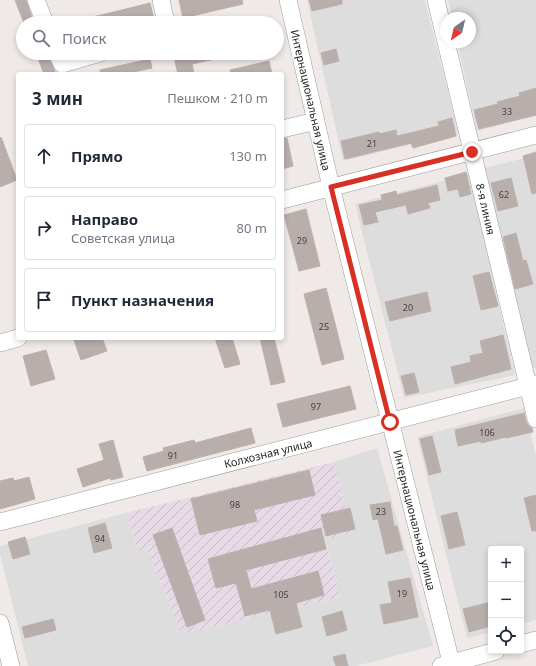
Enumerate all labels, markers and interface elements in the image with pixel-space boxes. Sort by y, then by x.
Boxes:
north arrow [440,12,476,48]
search box [16,16,284,60]
icon: search [30,27,52,49]
text: Поиск [62,28,107,48]
street label: Интернациональная улица [287,28,335,172]
text: 3 мин [32,87,83,110]
text: Пешком · 210 m [167,89,268,107]
house number: 33 [502,105,512,118]
house number: 21 [367,137,377,150]
route end [463,143,481,161]
icon: ahead [33,145,55,167]
text: Прямо [71,146,123,166]
text: 130 m [229,147,267,165]
street label: 8-я линия [473,182,499,236]
house number: 62 [499,188,509,201]
text: Направо [71,209,138,229]
icon: right [33,217,55,239]
text: 80 m [237,219,267,237]
text: Советская улица [71,229,175,247]
house number: 29 [297,234,307,247]
icon: arrive [33,289,55,311]
text: Пункт назначения [71,290,214,310]
house number: 20 [403,301,413,314]
house number: 25 [319,320,329,333]
house number: 97 [311,400,321,413]
route start [381,413,399,431]
house number: 106 [479,426,495,439]
street label: Колхозная улица [222,435,314,471]
street label: Интернациональная улица [390,448,440,592]
house number: 91 [168,449,178,462]
house number: 98 [230,498,240,511]
house number: 23 [376,505,386,518]
house number: 94 [95,532,105,545]
map controls [488,546,524,654]
button: + [488,546,524,582]
button: − [488,582,524,618]
house number: 19 [397,587,407,600]
house number: 105 [273,588,289,601]
button: locate [488,618,524,654]

